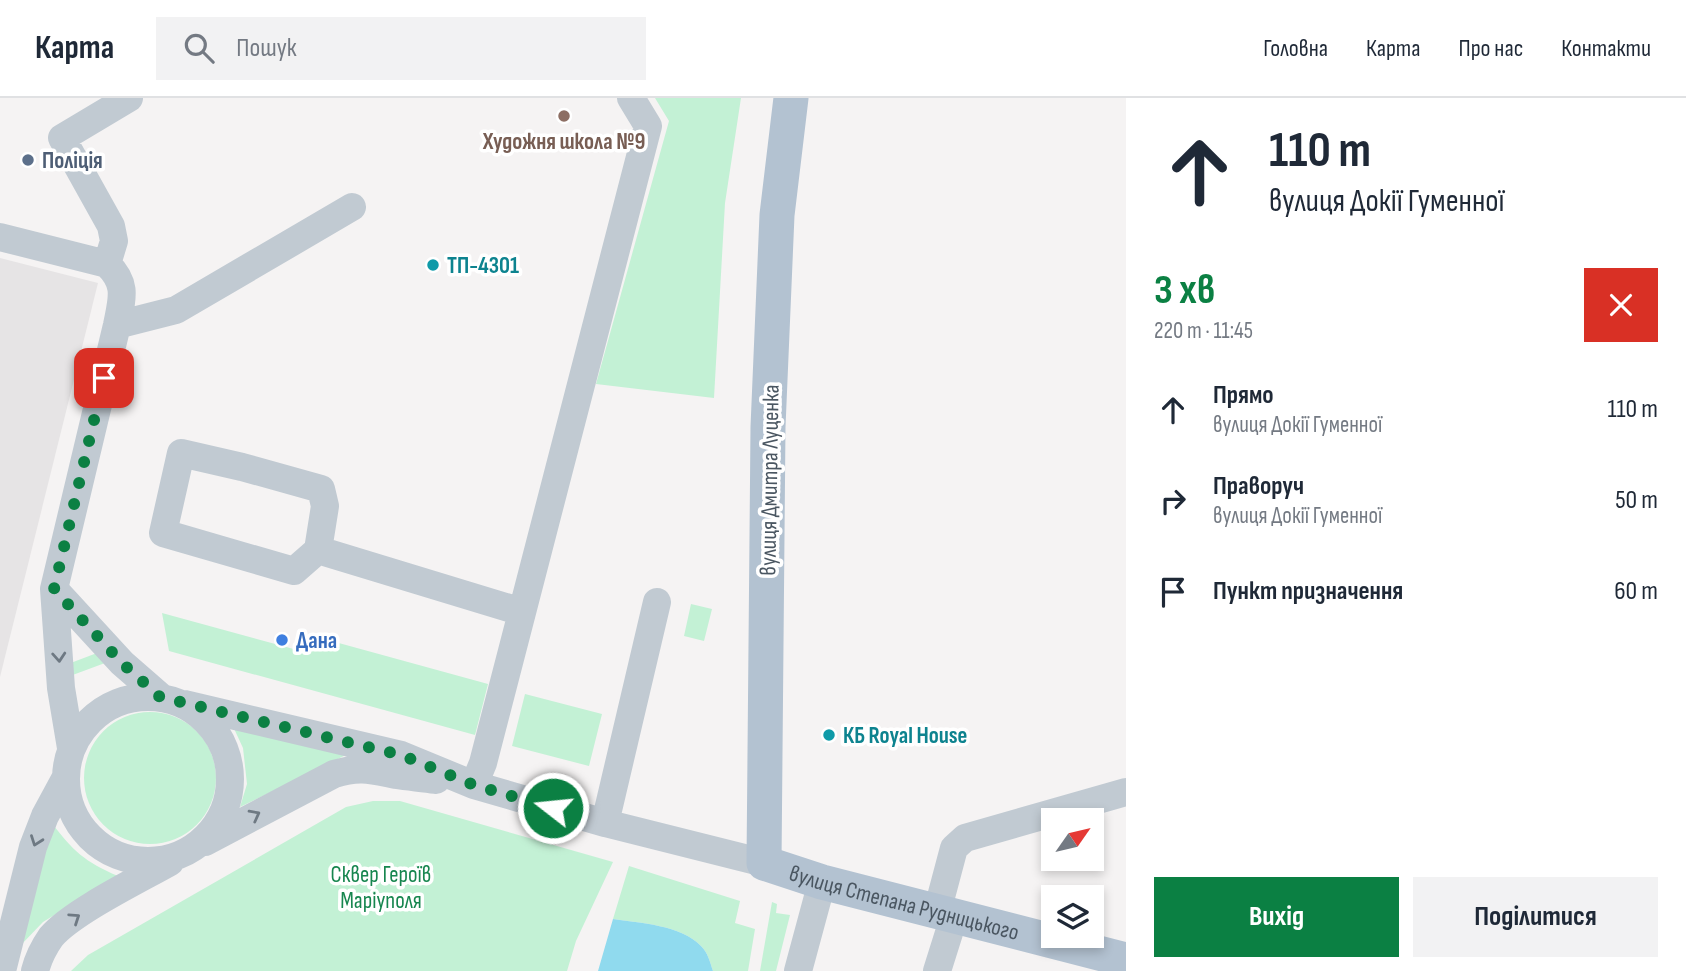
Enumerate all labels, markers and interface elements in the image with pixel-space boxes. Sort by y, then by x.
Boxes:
search box [156,17,646,80]
text: Карта [35,28,114,68]
icon: search [180,29,218,67]
text: Пошук [236,33,297,64]
text: Головна [1263,34,1328,63]
text: Карта [1366,34,1420,63]
text: Про нас [1458,34,1523,63]
text: Контакти [1561,34,1651,63]
marker: Художня школа №9 [556,108,572,124]
text: 110 m [1269,122,1371,181]
icon: ahead [1154,126,1245,217]
place label: Художня школа №9 [482,128,645,156]
place label: Поліція [42,147,103,175]
marker: Поліція [20,152,36,168]
text: вулиця Докії Гуменної [1269,182,1505,221]
place label: ТП-4301 [447,252,519,280]
marker: ТП-4301 [425,257,441,273]
text: 3 хв [1154,265,1215,316]
button: close [1584,268,1658,342]
text: 220 m · 11:45 [1154,317,1253,345]
pin [74,348,134,408]
icon: arrive [85,359,123,397]
text: Прямо [1213,380,1274,411]
street label: вулиця Дмитра Луценка [754,384,786,576]
icon: ahead [1154,391,1192,429]
text: 110 m [1607,394,1658,425]
text: вулиця Докії Гуменної [1213,411,1382,439]
text: Праворуч [1213,471,1304,502]
icon: right [1154,482,1192,520]
text: 50 m [1615,485,1658,516]
text: вулиця Докії Гуменної [1213,502,1382,530]
icon: arrive [1154,573,1192,611]
text: Пункт призначення [1213,576,1403,607]
text: 60 m [1614,576,1658,607]
place label: Дана [296,627,337,655]
marker: Дана [274,632,290,648]
one-way arrow [51,652,66,663]
place label: КБ Royal House [843,722,967,750]
marker: КБ Royal House [821,727,837,743]
position arrow [516,771,590,845]
north arrow [1041,808,1104,872]
map controls [1041,808,1104,948]
one-way arrow [248,810,261,824]
one-way arrow [30,834,44,846]
street label: вулиця Степана Рудницького [786,859,1022,947]
park label: Сквер Героїв Маріуполя [331,861,431,915]
button: Вихід [1154,877,1399,957]
button: Поділитися [1413,877,1658,957]
button: layers [1041,885,1104,948]
one-way arrow [67,914,80,926]

